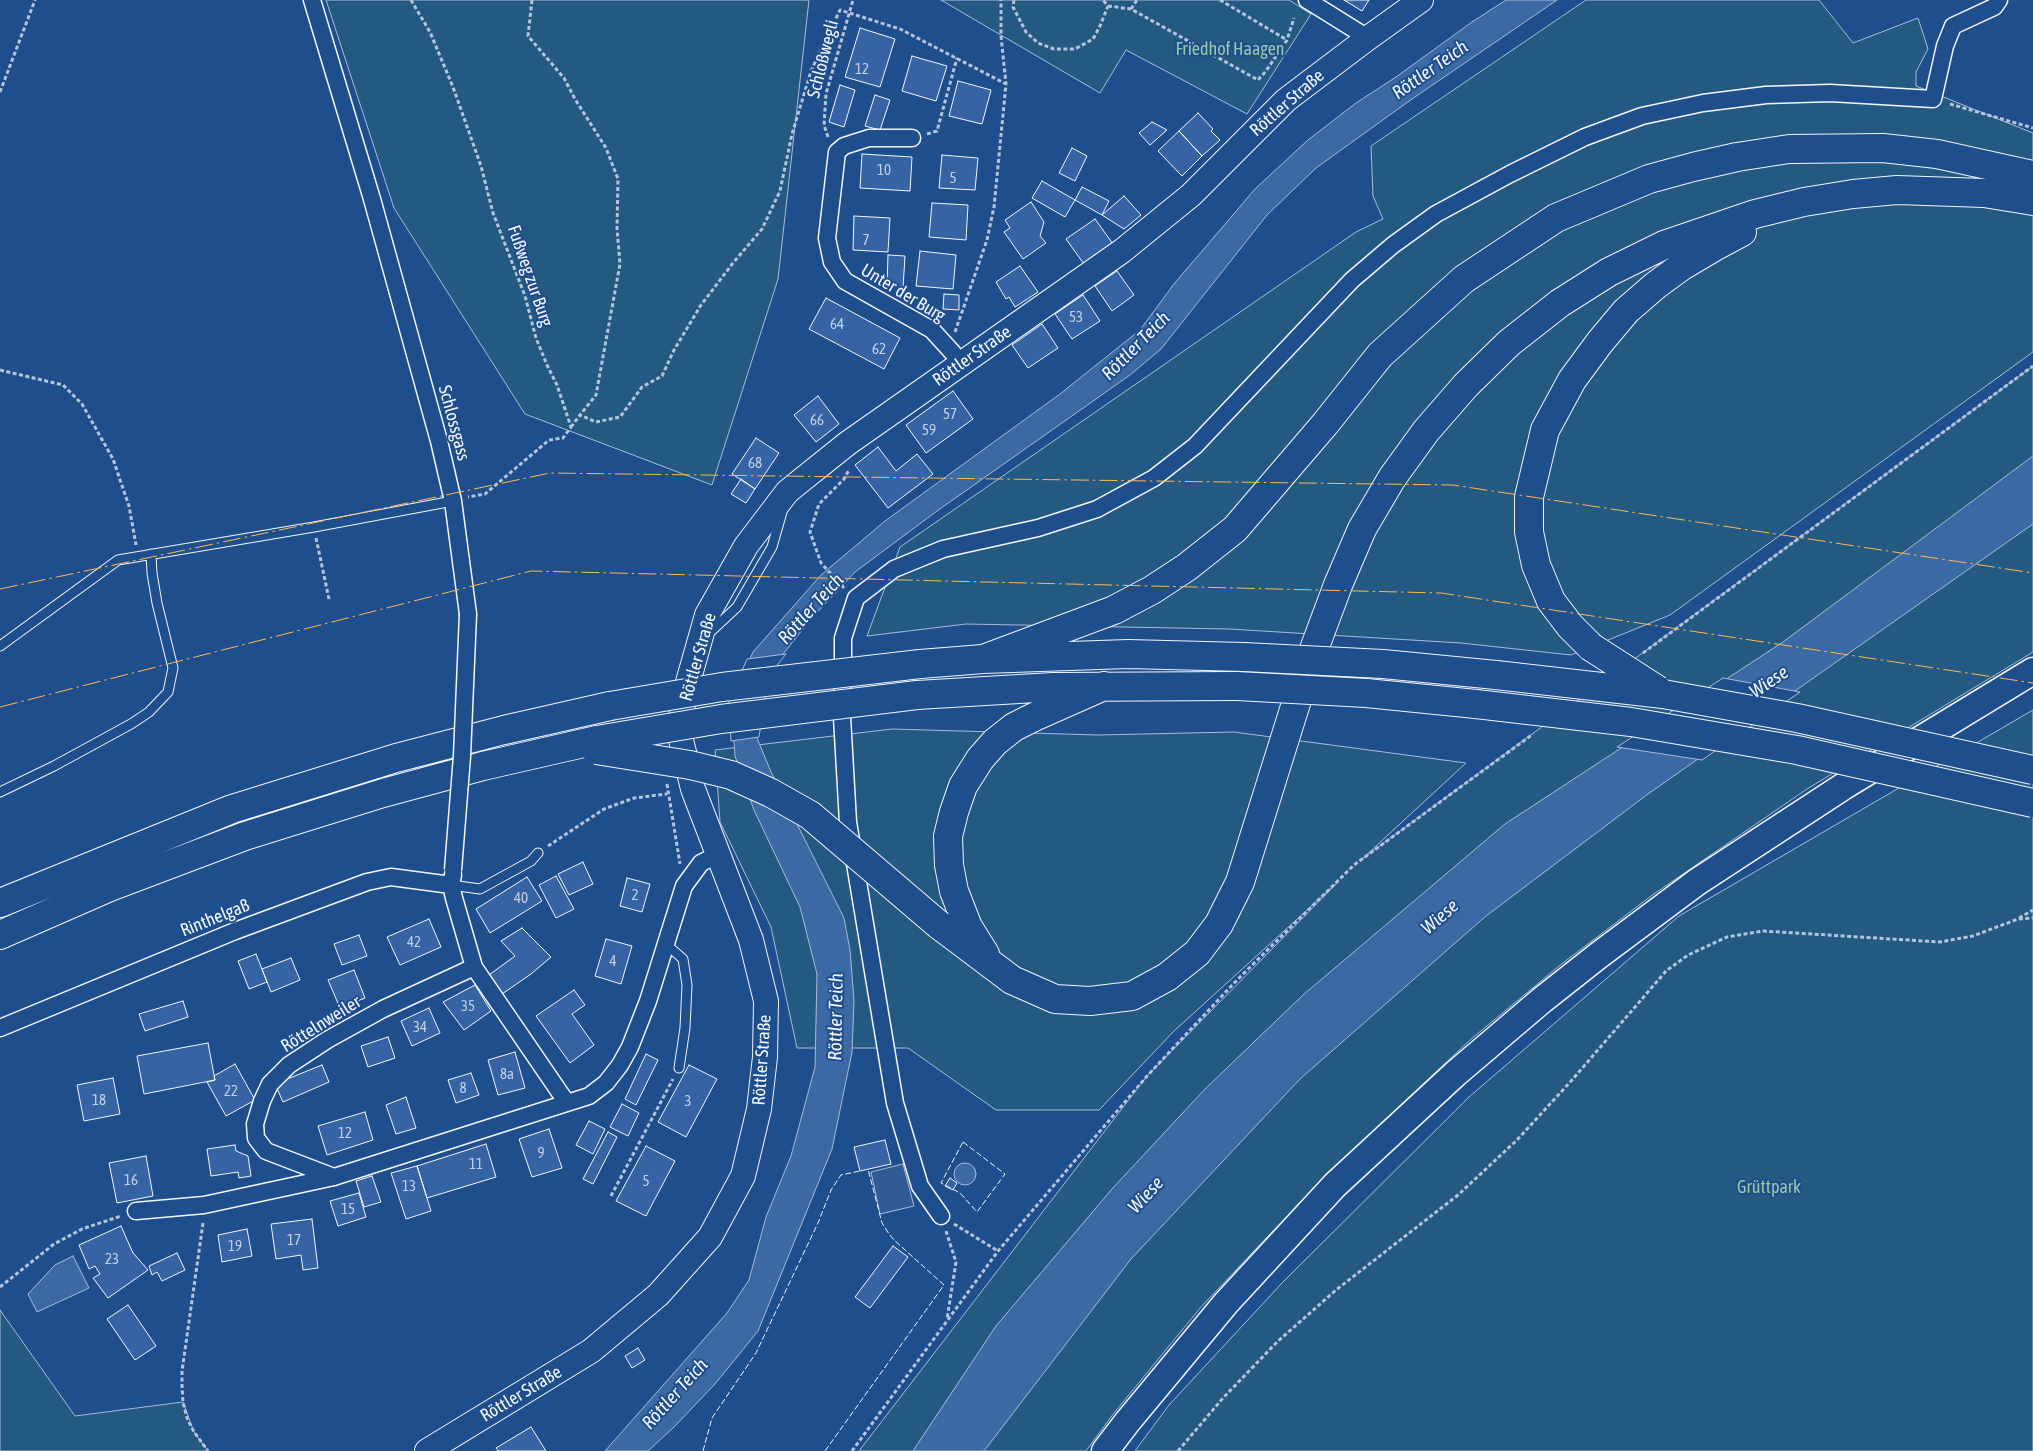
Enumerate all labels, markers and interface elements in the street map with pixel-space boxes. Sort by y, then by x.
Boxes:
street label: Schloßwegli [803,18,843,100]
water label: Röttler Teich [1388,36,1472,104]
park label: Friedhof Haagen [1175,38,1285,60]
house number: 12 [855,60,869,78]
street label: Röttler Straße [1246,65,1328,141]
house number: 10 [877,161,891,179]
house number: 5 [949,169,957,187]
street label: Fußweg zur Burg [503,222,557,330]
house number: 7 [862,231,870,249]
street label: Unter der Burg [857,259,949,327]
water label: Röttler Teich [1097,307,1175,385]
house number: 53 [1069,308,1083,326]
house number: 64 [830,315,844,333]
street label: Röttler Straße [929,321,1015,391]
house number: 62 [872,340,886,358]
street label: Schlossgass [434,383,474,463]
house number: 57 [943,405,957,423]
house number: 66 [810,411,824,429]
house number: 59 [922,421,936,439]
house number: 68 [748,454,762,472]
water label: Röttler Teich [773,569,849,649]
street label: Röttler Straße [675,610,721,704]
water label: Wiese [1745,661,1793,703]
house number: 2 [631,886,639,904]
house number: 40 [514,889,528,907]
street label: Rinthelgaß [177,894,253,942]
water label: Wiese [1417,895,1463,939]
house number: 42 [407,933,421,951]
house number: 4 [609,952,617,970]
water label: Röttler Teich [824,973,848,1061]
street label: Röttelnweiler [277,991,365,1057]
house number: 35 [461,997,475,1015]
street label: Röttler Straße [748,1014,776,1106]
house number: 34 [413,1018,427,1036]
house number: 8a [500,1065,514,1083]
house number: 8 [459,1079,467,1097]
house number: 22 [224,1082,238,1100]
house number: 18 [92,1091,106,1109]
house number: 3 [684,1092,692,1110]
house number: 12 [338,1124,352,1142]
house number: 9 [537,1144,545,1162]
house number: 11 [469,1155,483,1173]
house number: 16 [124,1171,138,1189]
house number: 5 [642,1172,650,1190]
water label: Wiese [1123,1172,1169,1218]
park label: Grüttpark [1737,1176,1801,1198]
house number: 13 [402,1177,416,1195]
house number: 15 [341,1200,355,1218]
house number: 17 [287,1231,301,1249]
house number: 19 [228,1237,242,1255]
house number: 23 [105,1250,119,1268]
water label: Röttler Teich [637,1354,713,1434]
street label: Röttler Straße [476,1361,566,1427]

